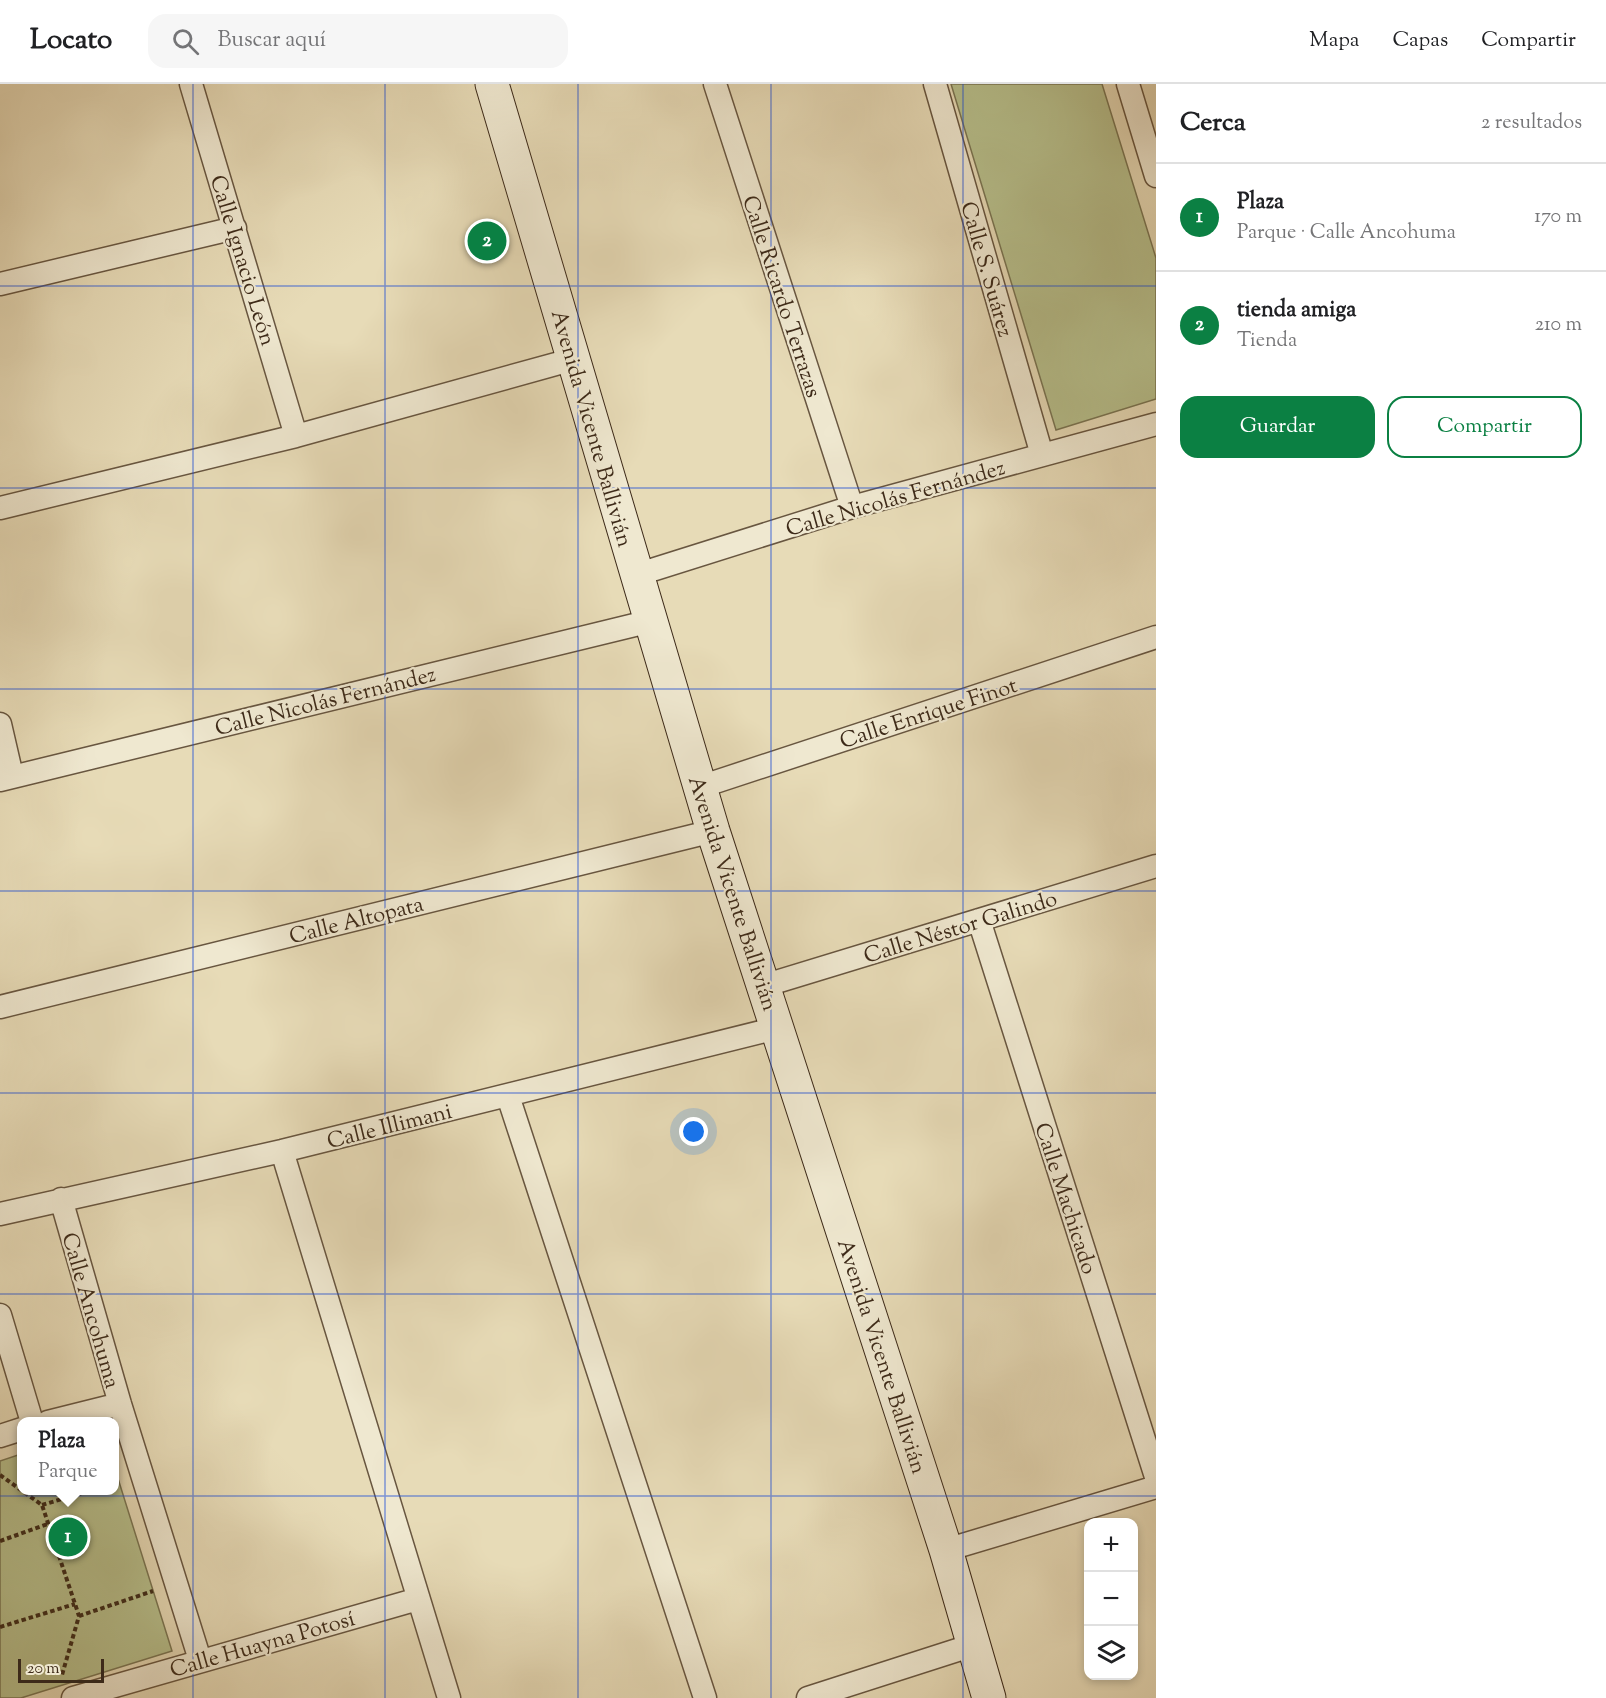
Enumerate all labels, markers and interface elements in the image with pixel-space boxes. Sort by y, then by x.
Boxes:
search box [148,14,568,68]
text: Locato [30,21,112,61]
icon: search [169,25,202,58]
text: Buscar aquí [217,25,326,57]
text: Mapa [1309,26,1359,56]
text: Capas [1392,26,1448,56]
text: Compartir [1481,26,1576,56]
text: Cerca [1180,105,1246,142]
text: 2 resultados [1481,109,1582,138]
street label: Calle Ignacio León [200,172,282,350]
text: Plaza [1237,187,1284,219]
street label: Calle Ricardo Terrazas [732,192,828,402]
street label: Calle S. Suárez [950,198,1020,341]
text: 1 [1196,203,1203,232]
text: 170 m [1534,203,1582,232]
pin: 2 [468,218,506,264]
text: Parque · Calle Ancohuma [1237,219,1456,248]
text: tienda amiga [1237,295,1356,327]
street label: Avenida Vicente Ballivián [541,306,639,551]
text: 2 [1195,311,1204,340]
text: 210 m [1535,311,1582,340]
text: Tienda [1237,327,1297,356]
button: Guardar [1180,396,1375,458]
button: Compartir [1387,396,1582,458]
street label: Calle Nicolás Fernández [782,453,1009,547]
street label: Calle Nicolás Fernández [212,660,440,746]
street label: Calle Enrique Finot [836,671,1022,759]
street label: Avenida Vicente Ballivián [678,772,784,1016]
street label: Calle Néstor Galindo [860,884,1062,974]
street label: Calle Altopata [286,890,427,954]
street label: Calle Illimani [324,1097,456,1159]
your location [679,1117,708,1146]
street label: Calle Machicado [1025,1119,1104,1279]
street label: Calle Ancohuma [52,1229,127,1393]
street label: Avenida Vicente Ballivián [827,1235,933,1479]
popup [17,1417,119,1495]
text: Plaza [38,1426,86,1458]
text: Parque [38,1458,98,1487]
pin: 1 [48,1514,88,1560]
map controls [1084,1518,1138,1680]
button: + [1084,1518,1138,1572]
button: − [1084,1572,1138,1626]
street label: Calle Huayna Potosí [167,1604,359,1688]
button: layers [1084,1626,1138,1680]
scale bar [18,1656,104,1684]
text: 20 m [27,1658,60,1681]

